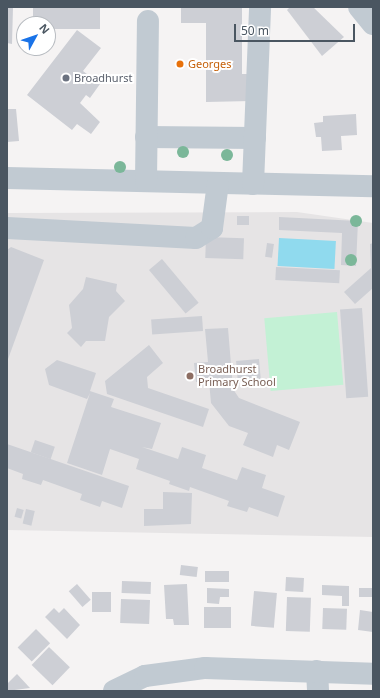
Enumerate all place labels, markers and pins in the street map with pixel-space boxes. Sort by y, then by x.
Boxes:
place label: Georges [188,57,232,71]
marker: Georges [175,59,185,69]
place label: Broadhurst [74,71,132,85]
marker: Broadhurst [61,73,71,83]
place label: Broadhurst Primary School [198,363,276,389]
marker: Broadhurst Primary School [185,371,195,381]

